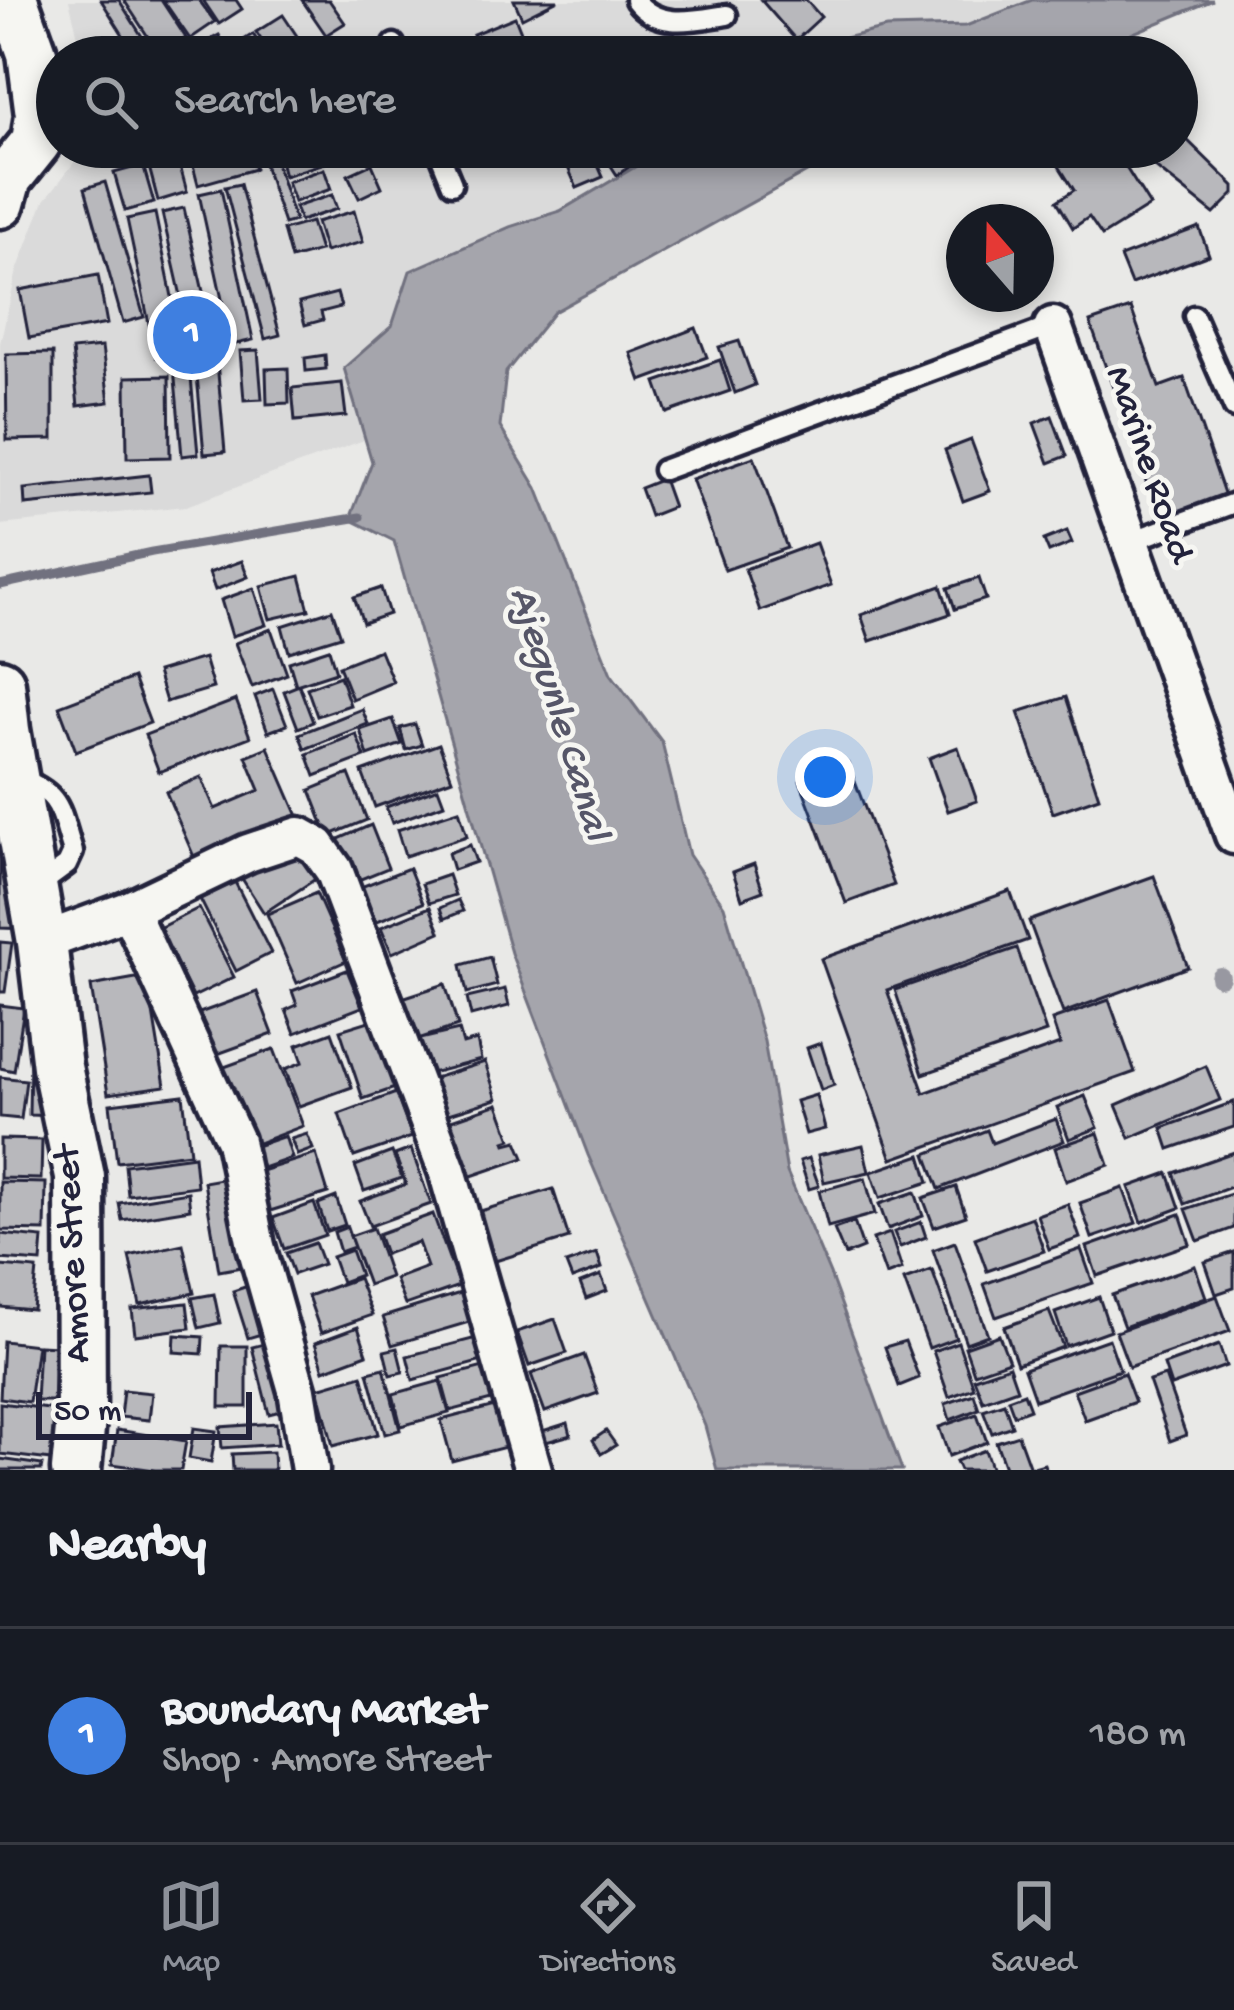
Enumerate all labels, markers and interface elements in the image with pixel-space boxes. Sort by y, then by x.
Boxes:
search box [36,36,1198,168]
icon: search [78,69,144,135]
text: Search here [174,76,396,129]
north arrow [946,204,1054,312]
pin: 1 [153,290,231,380]
street label: Marine Road [1092,361,1203,572]
water label: Ajegunle Canal [495,582,619,849]
your location [795,747,855,807]
street label: Amore Street [46,1141,104,1364]
scale bar [36,1386,252,1439]
text: 50 m [54,1394,121,1432]
text: Nearby [48,1518,206,1578]
text: Boundary Market [162,1686,485,1739]
text: 1 [79,1713,95,1759]
text: 180 m [1090,1713,1186,1759]
text: Shop · Amore Street [162,1739,489,1785]
tab: Map [158,1873,224,1983]
tab: Directions [541,1873,675,1983]
tab: Saved [991,1873,1076,1983]

